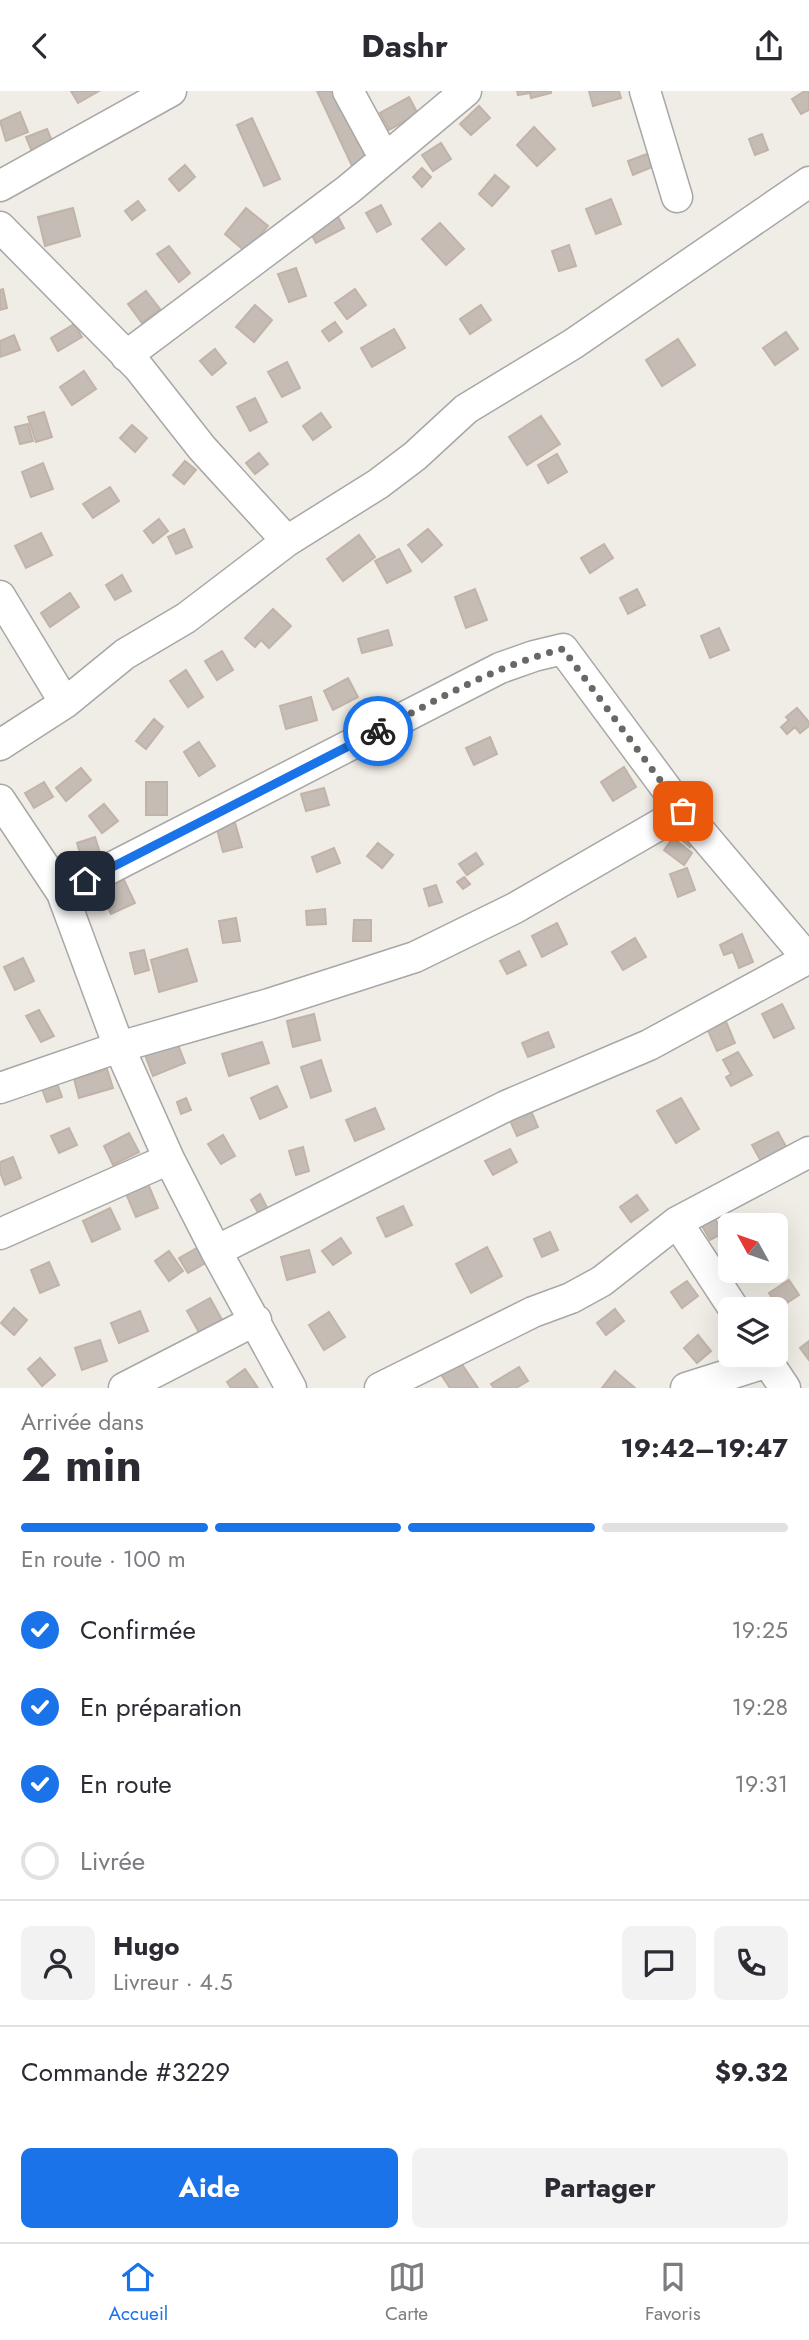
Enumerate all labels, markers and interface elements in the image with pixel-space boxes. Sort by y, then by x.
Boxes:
text: Dashr [361,23,448,69]
icon: back [21,27,59,65]
icon: share [750,27,788,65]
courier [343,696,413,766]
icon: bike [359,712,397,750]
pin [653,781,713,841]
icon: bag [664,792,702,830]
pin [55,851,115,911]
icon: home [66,862,104,900]
north arrow [718,1213,788,1283]
map controls [718,1213,788,1367]
button: layers [718,1297,788,1367]
text: Arrivée dans [21,1405,144,1439]
text: 19:42–19:47 [621,1429,788,1467]
text: 2 min [21,1432,142,1498]
text: En route · 100 m [21,1542,186,1576]
icon: check [21,1611,59,1649]
text: Confirmée [80,1611,196,1649]
text: 19:25 [731,1613,788,1647]
icon: check [21,1688,59,1726]
text: En préparation [80,1688,242,1726]
text: 19:28 [732,1690,788,1724]
icon: check [21,1765,59,1803]
text: En route [80,1765,172,1803]
text: 19:31 [735,1767,788,1801]
text: Livrée [80,1842,145,1880]
button: person [21,1926,95,2000]
button: chat [622,1926,696,2000]
button: phone [714,1926,788,2000]
text: Hugo [113,1927,180,1965]
text: Livreur · 4.5 [113,1965,233,1999]
text: Commande #3229 [21,2053,230,2091]
text: $9.32 [715,2053,788,2091]
button: Aide [21,2148,398,2228]
button: Partager [412,2148,788,2228]
tab: Accueil [108,2258,168,2327]
tab: Carte [385,2258,428,2327]
tab: Favoris [645,2258,701,2327]

